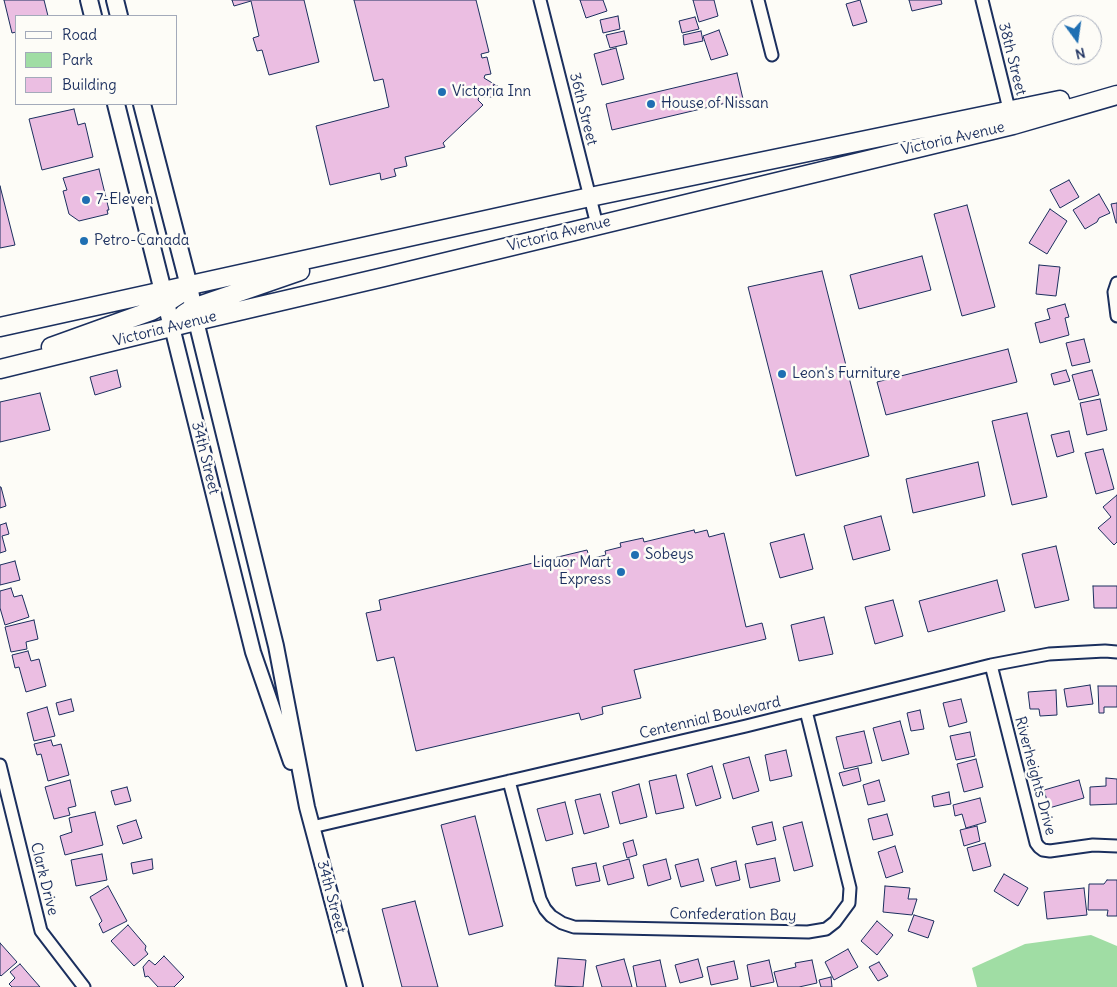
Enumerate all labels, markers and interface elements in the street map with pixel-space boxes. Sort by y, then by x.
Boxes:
legend [15,15,178,105]
north arrow [1052,15,1102,65]
street label: 38th Street [994,21,1030,97]
text: Road [62,25,97,44]
text: N [1074,44,1087,63]
text: Park [62,50,93,69]
street label: 36th Street [565,71,601,147]
text: Building [62,75,117,94]
place label: Victoria Inn [452,83,531,101]
marker: Victoria Inn [436,86,448,98]
place label: House of Nissan [661,95,769,113]
marker: House of Nissan [645,98,657,110]
street label: Victoria Avenue [899,118,1007,160]
place label: 7-Eleven [96,191,154,209]
marker: 7-Eleven [80,194,92,206]
street label: Victoria Avenue [506,212,612,256]
place label: Petro-Canada [94,232,189,250]
marker: Petro-Canada [78,235,90,247]
street label: Victoria Avenue [112,307,218,351]
place label: Leon's Furniture [792,365,900,383]
marker: Leon's Furniture [776,368,788,380]
street label: 34th Street [187,420,223,496]
place label: Sobeys [645,546,693,564]
marker: Sobeys [629,549,641,561]
place label: Liquor Mart Express [533,554,611,589]
marker: Liquor Mart Express [615,566,627,578]
street label: Centennial Boulevard [638,693,782,743]
street label: Riverheights Drive [1010,715,1060,837]
street label: Clark Drive [26,841,62,917]
street label: 34th Street [313,859,349,935]
street label: Confederation Bay [670,905,796,925]

